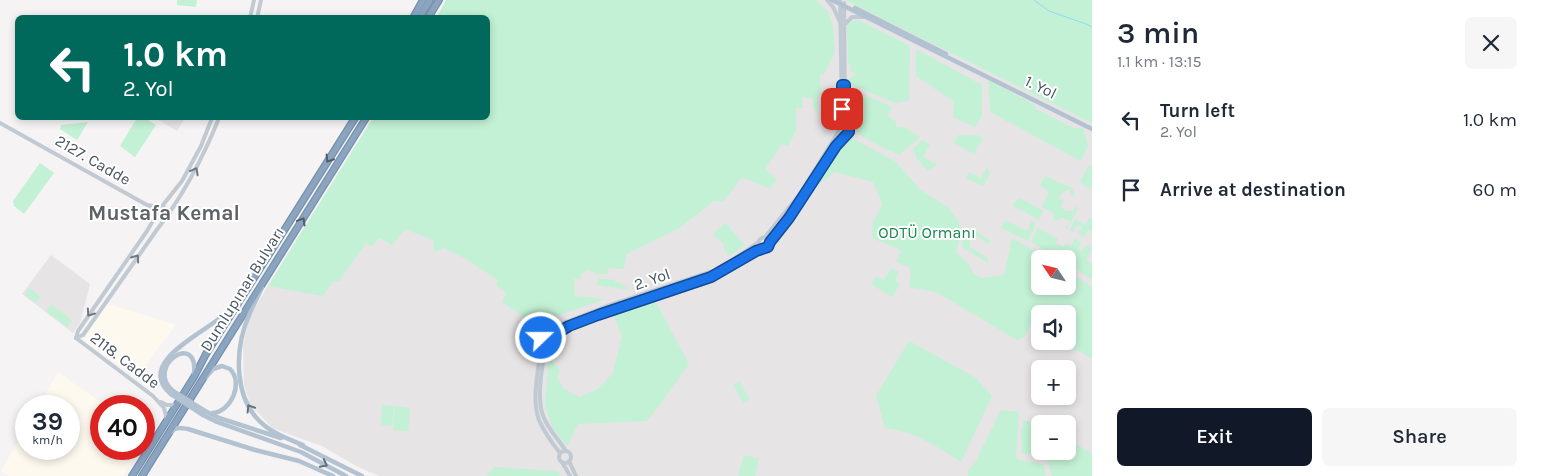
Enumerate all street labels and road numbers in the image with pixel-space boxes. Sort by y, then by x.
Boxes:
street label: 1. Yol [1022,71,1060,103]
street label: 2127. Cadde [52,131,134,189]
street label: Dumlupınar Bulvarı [196,223,288,355]
street label: 2. Yol [631,264,673,294]
street label: 2118. Cadde [86,328,164,392]

